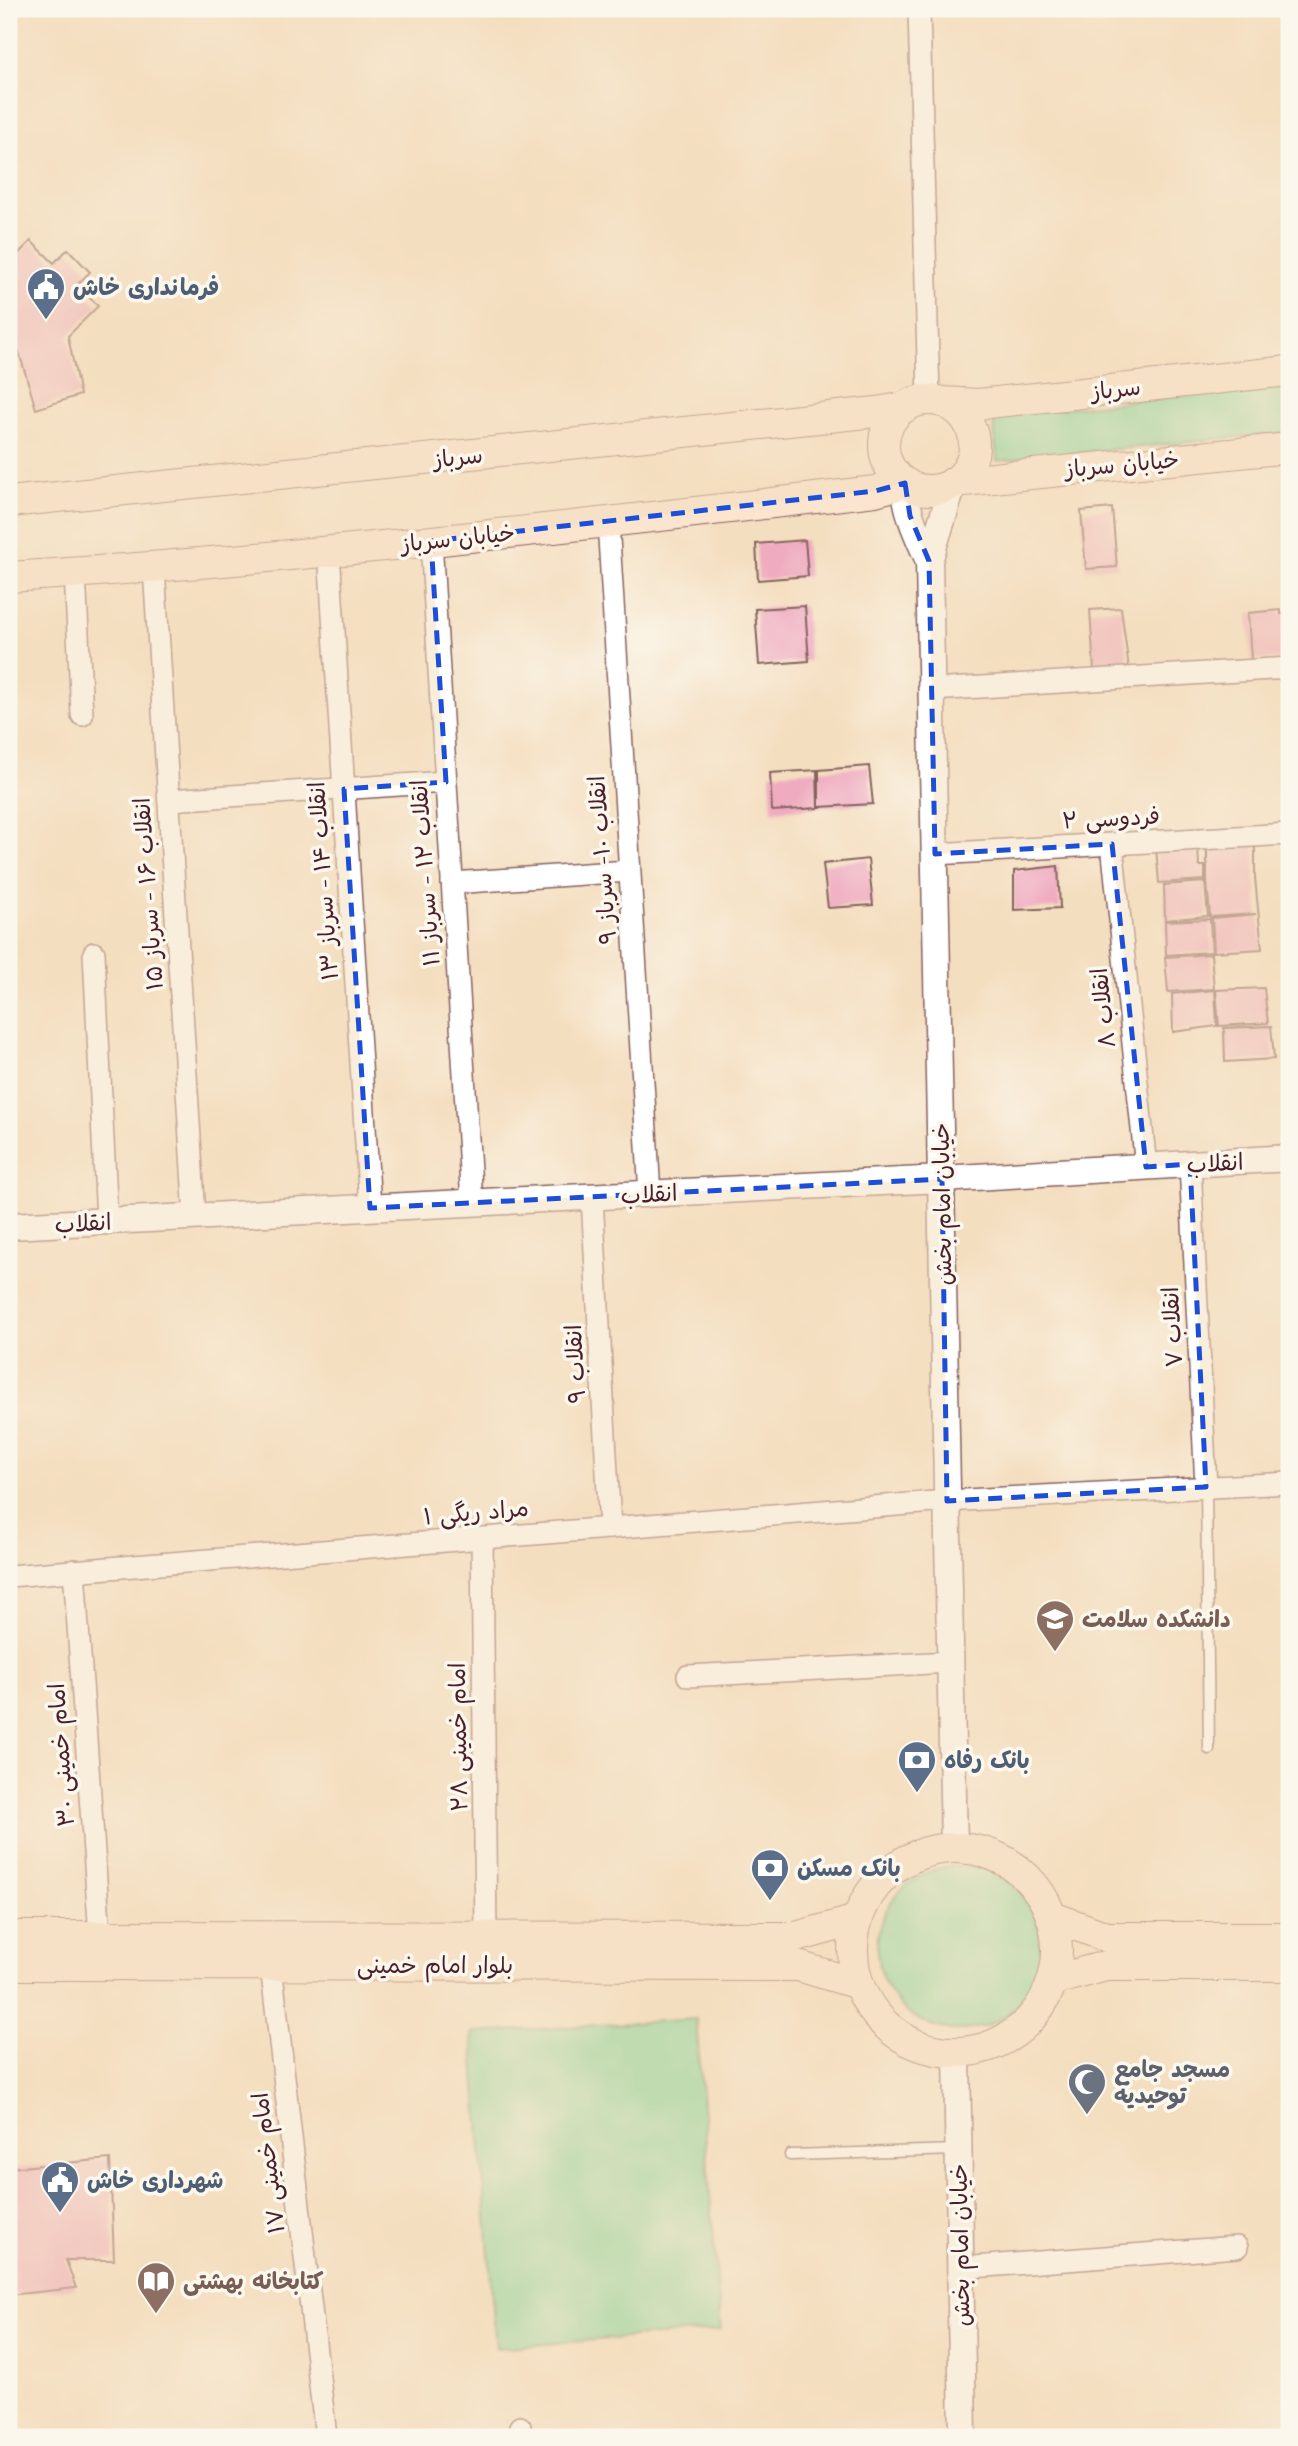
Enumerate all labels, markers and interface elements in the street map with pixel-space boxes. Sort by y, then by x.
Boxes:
public building icon: فرمانداری خاش [25,266,67,321]
place label: فرمانداری خاش [73,274,219,301]
street label: سرباز [1088,373,1142,406]
street label: سرباز [430,441,484,474]
street label: خیابان سرباز [1062,446,1180,483]
street label: خیابان سرباز [398,519,516,558]
street label: انقلاب ۱۰- سرباز ۹ [583,775,622,945]
street label: انقلاب ۱۲ - سرباز ۱۱ [406,779,445,967]
street label: انقلاب ۱۴ - سرباز ۱۳ [303,781,344,981]
street label: انقلاب ۱۶ - سرباز ۱۵ [128,797,169,991]
street label: فردوسی ۲ [1062,802,1161,836]
street label: انقلاب ۸ [1086,966,1121,1049]
street label: خیابان امام بخش [928,1122,961,1286]
street label: انقلاب [1186,1149,1244,1178]
street label: انقلاب [620,1180,678,1209]
street label: انقلاب [54,1209,112,1238]
street label: انقلاب ۷ [1157,1286,1188,1368]
street label: انقلاب ۹ [560,1324,591,1404]
street label: مراد ریگی ۱ [422,1494,530,1532]
school or university icon: دانشکده سلامت [1034,1598,1076,1653]
place label: دانشکده سلامت [1082,1606,1231,1633]
street label: امام خمینی ۲۸ [444,1662,477,1812]
street label: امام خمینی ۳۰ [43,1682,84,1828]
bank icon: بانک رفاه [896,1739,938,1794]
place label: بانک رفاه [944,1747,1030,1774]
bank icon: بانک مسکن [749,1847,791,1902]
place label: بانک مسکن [797,1855,901,1882]
street label: بلوار امام خمینی [357,1952,513,1983]
place label: مسجد جامع توحیدیه [1114,2056,1230,2110]
mosque icon: مسجد جامع توحیدیه [1066,2061,1108,2116]
street label: امام خمینی ۱۷ [246,2090,295,2235]
public building icon: شهرداری خاش [39,2159,81,2214]
street label: خیابان امام بخش [946,2163,979,2327]
place label: شهرداری خاش [87,2167,223,2194]
library icon: کتابخانه بهشتی [135,2260,177,2315]
place label: کتابخانه بهشتی [183,2268,324,2296]

